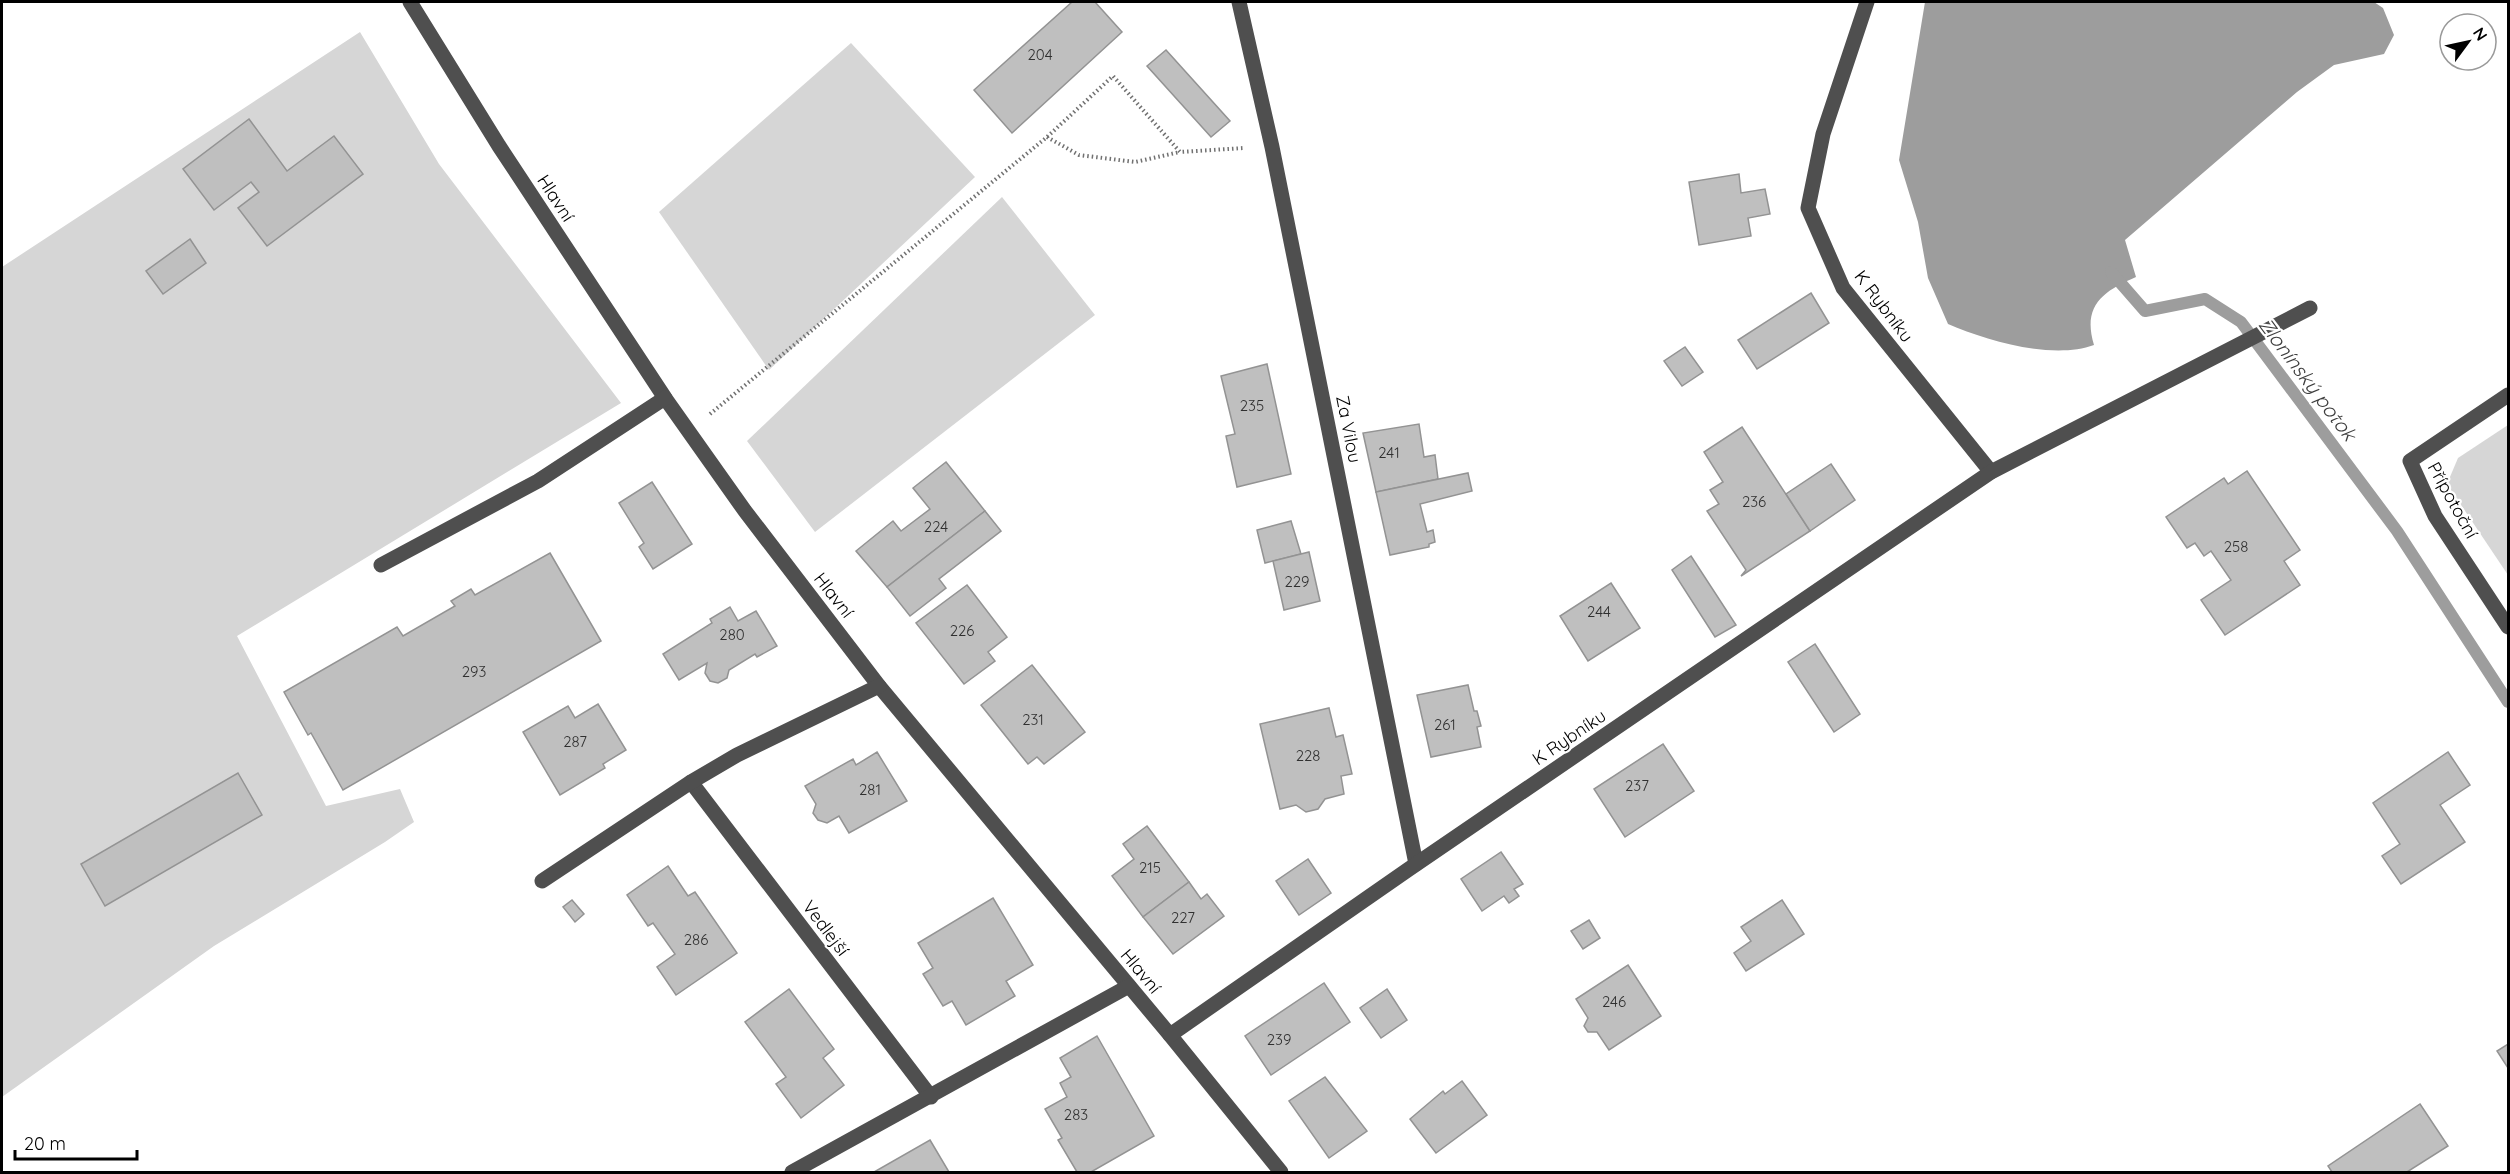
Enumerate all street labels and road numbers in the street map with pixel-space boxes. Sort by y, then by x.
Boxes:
street label: Hlavní [532,170,580,226]
street label: K Rybníku [1849,265,1919,347]
street label: Za Vilou [1331,393,1367,465]
street label: Přípotoční [2423,458,2483,542]
street label: Hlavní [809,568,859,623]
street label: K Rybníku [1528,704,1610,770]
street label: Vedlejší [798,896,855,961]
street label: Hlavní [1116,944,1166,998]

